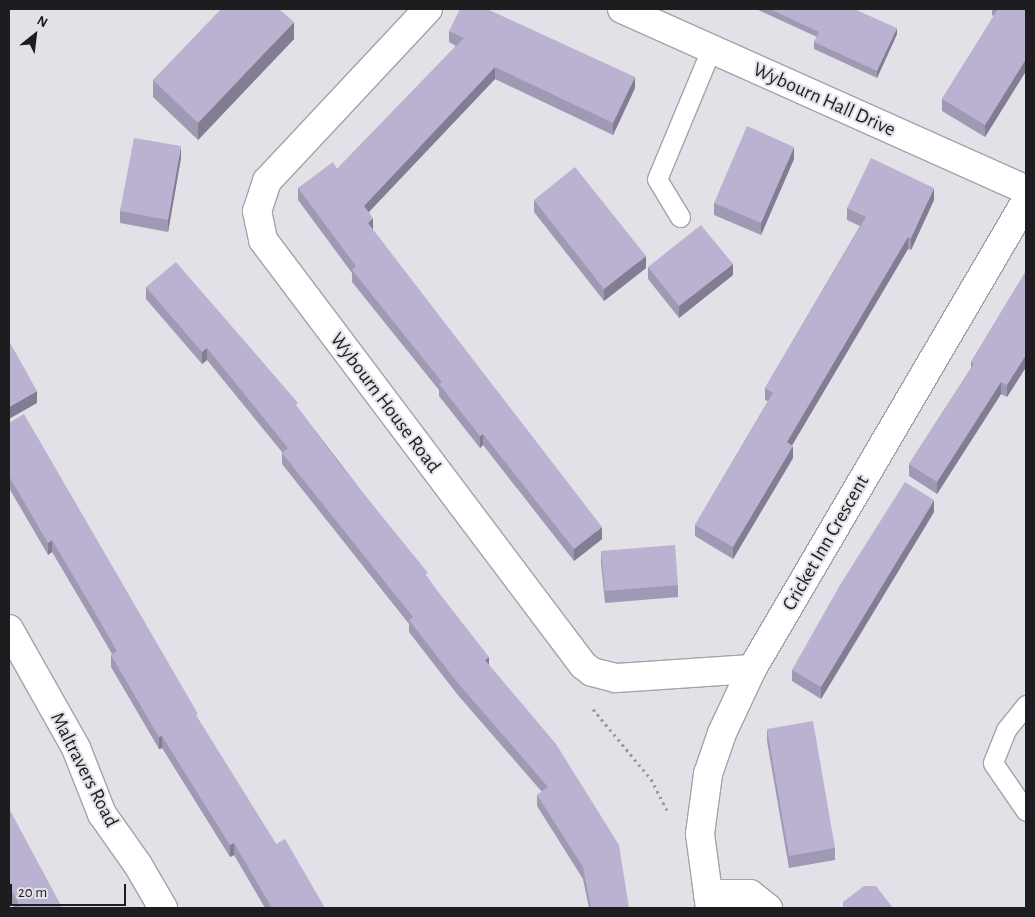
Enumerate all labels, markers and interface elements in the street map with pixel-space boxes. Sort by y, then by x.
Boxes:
north arrow [10,10,60,60]
text: N [35,13,50,30]
street label: Wybourn Hall Drive [749,58,899,142]
street label: Wybourn House Road [325,328,445,478]
street label: Cricket Inn Crescent [778,471,874,615]
street label: Maltravers Road [45,709,123,831]
scale bar [12,874,129,906]
text: 20 m [18,885,47,900]

